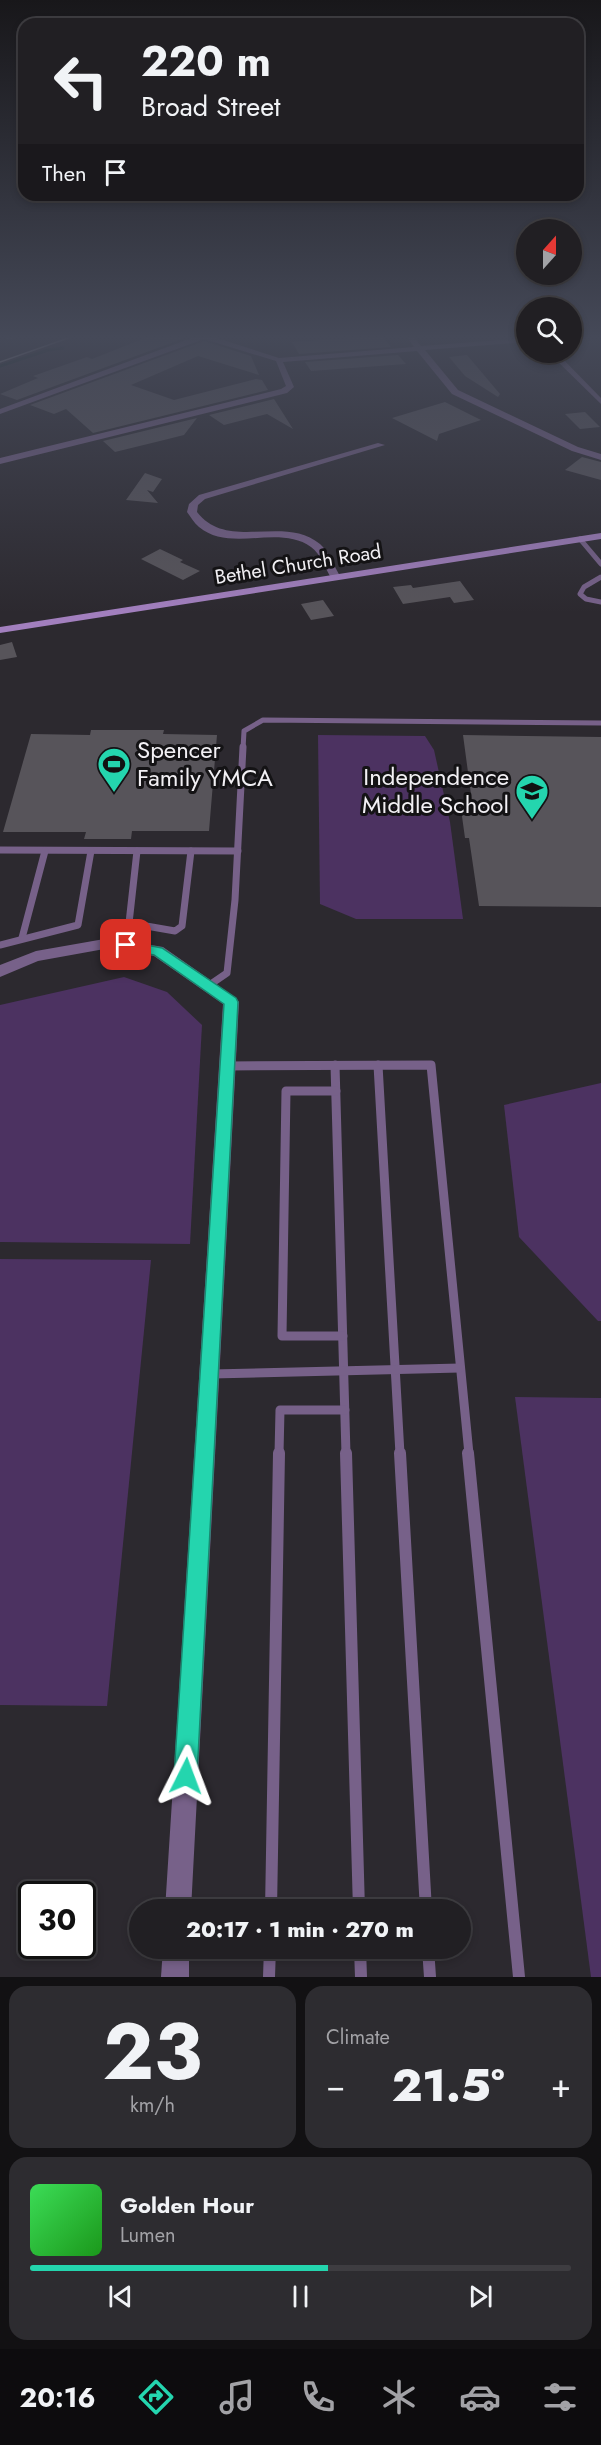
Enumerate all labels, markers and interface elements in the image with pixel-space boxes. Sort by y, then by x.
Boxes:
text: 220 m [141,31,271,92]
icon: left [42,42,120,120]
text: Broad Street [141,87,281,126]
icon: arrive [99,156,132,189]
text: Then [42,157,87,189]
north arrow [516,219,582,285]
map controls [516,219,582,363]
button: search [516,297,582,363]
street label: Bethel Church Road [213,537,383,592]
place label: Spencer Family YMCA [137,732,273,795]
sports icon: Spencer Family YMCA [96,746,132,793]
place label: Independence Middle School [362,759,509,822]
school or university icon: Independence Middle School [514,773,550,820]
pin [100,919,151,970]
icon: arrive [109,928,142,961]
position arrow [154,1744,218,1808]
speed limit sign: 30 [18,1881,96,1959]
text: 20:17 · 1 min · 270 m [186,1913,414,1945]
text: 23 [103,1996,202,2108]
text: Climate [326,2023,390,2052]
text: 21.5° [392,2053,505,2118]
text: − [326,2062,345,2109]
text: + [551,2062,571,2109]
text: km/h [130,2091,175,2120]
text: Golden Hour [120,2189,254,2221]
text: Lumen [120,2221,176,2250]
icon: previous [104,2280,137,2313]
icon: pause [284,2280,317,2313]
icon: next [464,2280,497,2313]
icon: directions [135,2376,177,2418]
icon: music [216,2376,258,2418]
icon: phone [297,2376,339,2418]
icon: climate [378,2376,420,2418]
icon: car [459,2376,501,2418]
icon: filters [539,2376,581,2418]
text: 20:16 [19,2378,96,2417]

